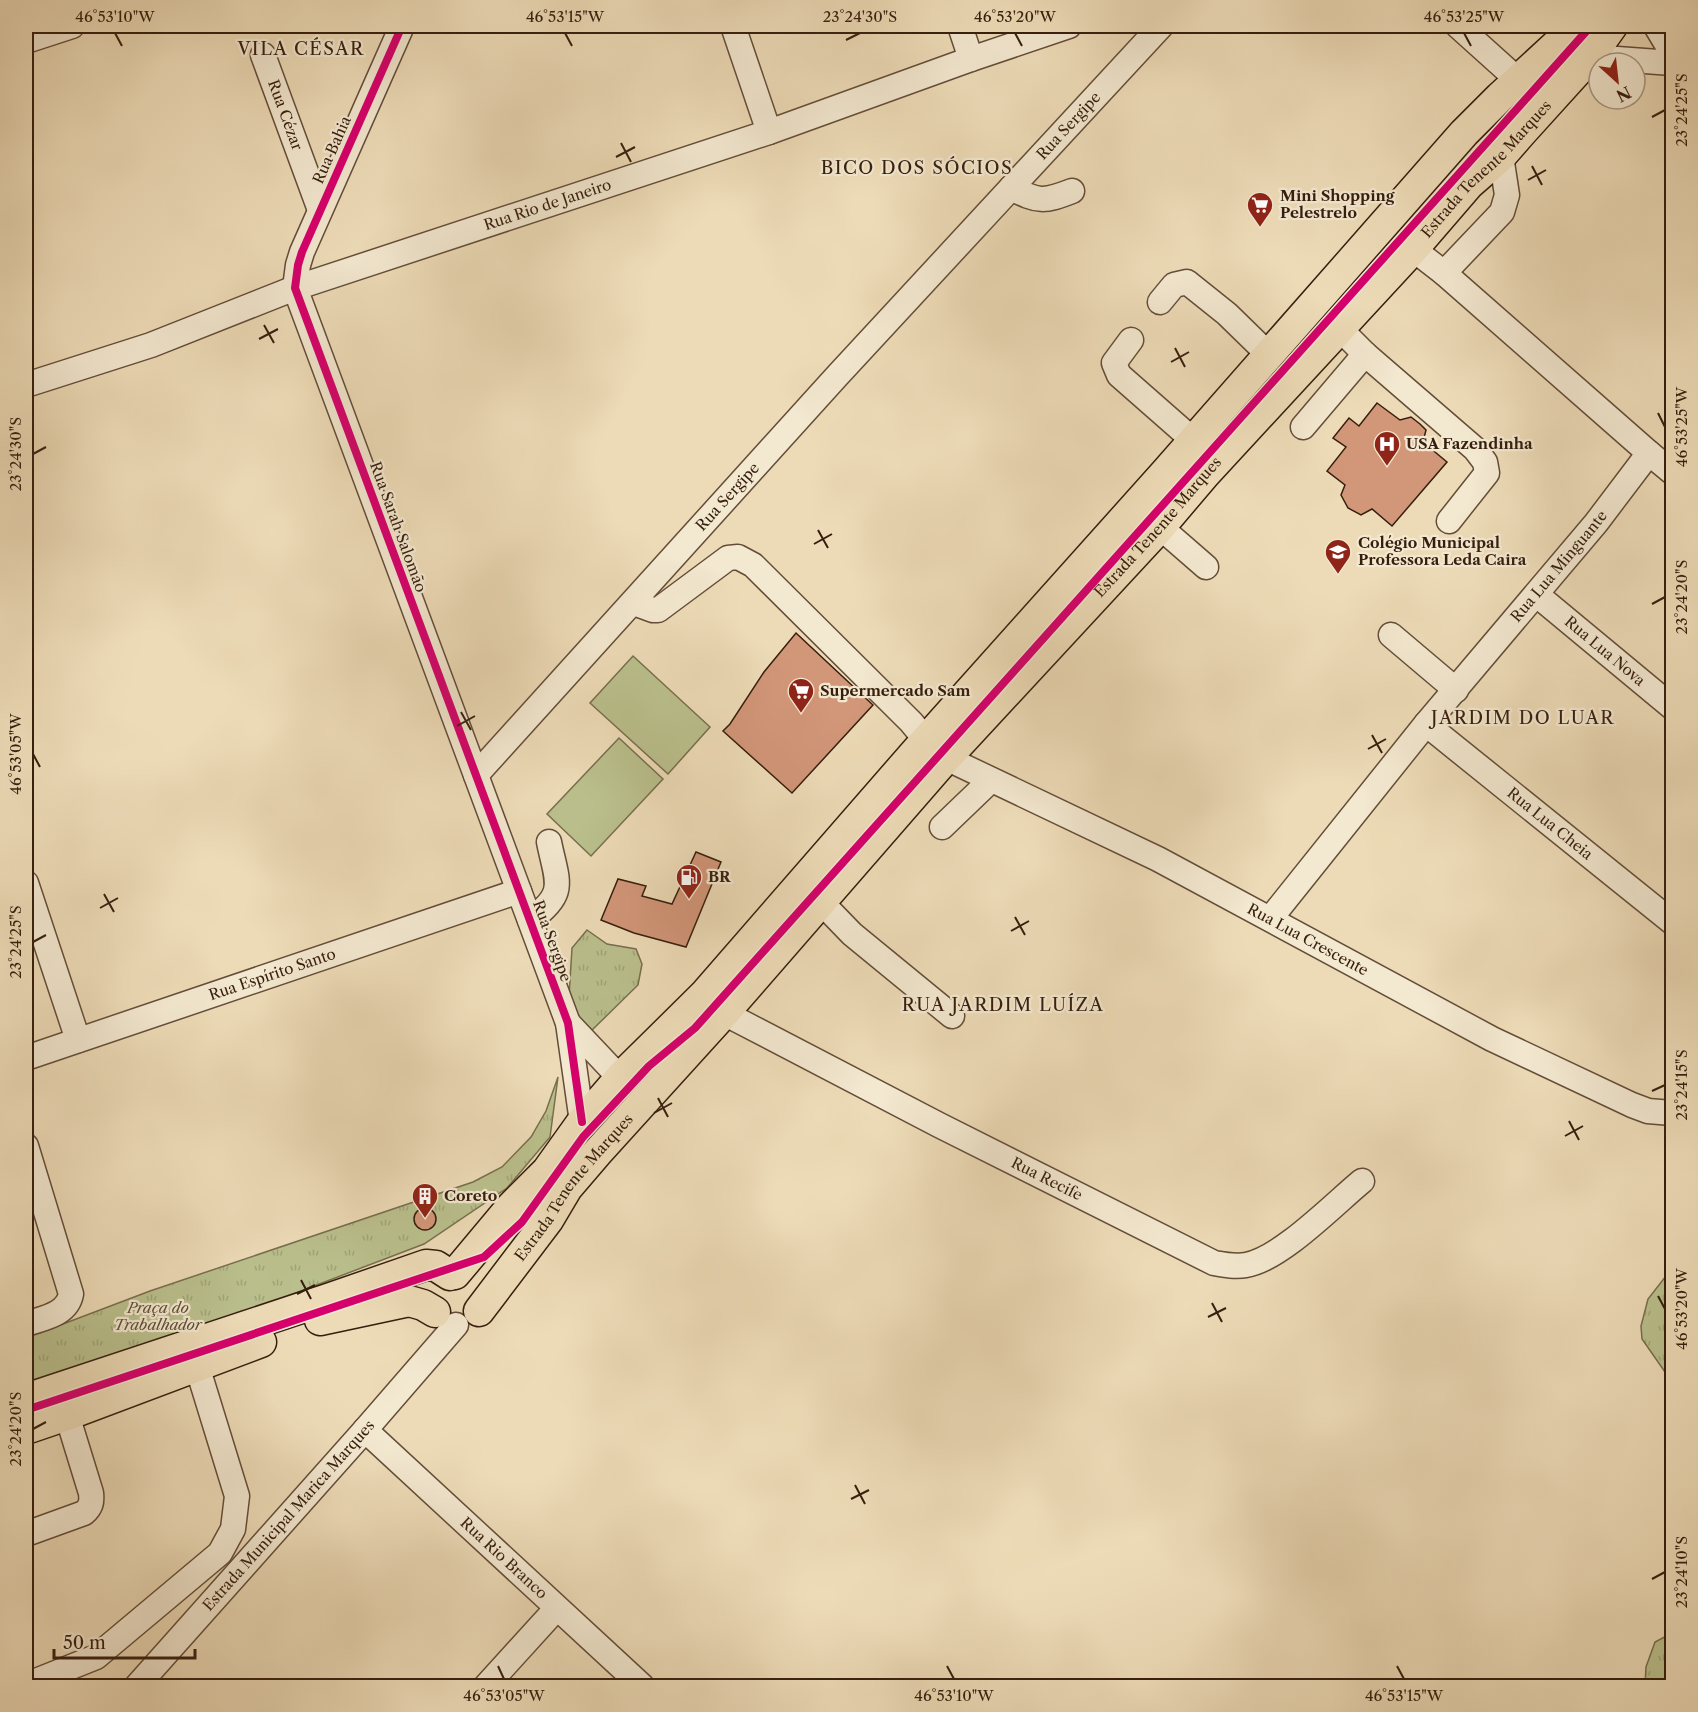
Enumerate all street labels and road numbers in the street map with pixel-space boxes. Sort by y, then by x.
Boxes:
street label: Rua Cézar [264,77,307,153]
street label: Rua Sergipe [1032,88,1104,163]
street label: Estrada Tenente Marques [1417,96,1555,242]
street label: Rua Bahia [308,113,355,187]
street label: Rua Rio de Janeiro [481,175,614,234]
street label: Estrada Tenente Marques [1090,452,1225,601]
street label: Rua Sergipe [691,458,763,535]
street label: Rua Sarah Salomão [366,459,431,595]
street label: Rua Lua Minguante [1506,507,1611,626]
street label: Rua Lua Nova [1561,612,1649,690]
street label: Rua Lua Cheia [1503,783,1597,864]
street label: Rua Sergipe [529,897,576,984]
street label: Rua Lua Crescente [1244,899,1372,980]
street label: Rua Espírito Santo [206,944,338,1004]
street label: Estrada Tenente Marques [510,1110,637,1265]
street label: Rua Recife [1008,1153,1086,1204]
street label: Estrada Municipal Marica Marques [198,1416,378,1615]
street label: Rua Rio Branco [457,1513,552,1603]

